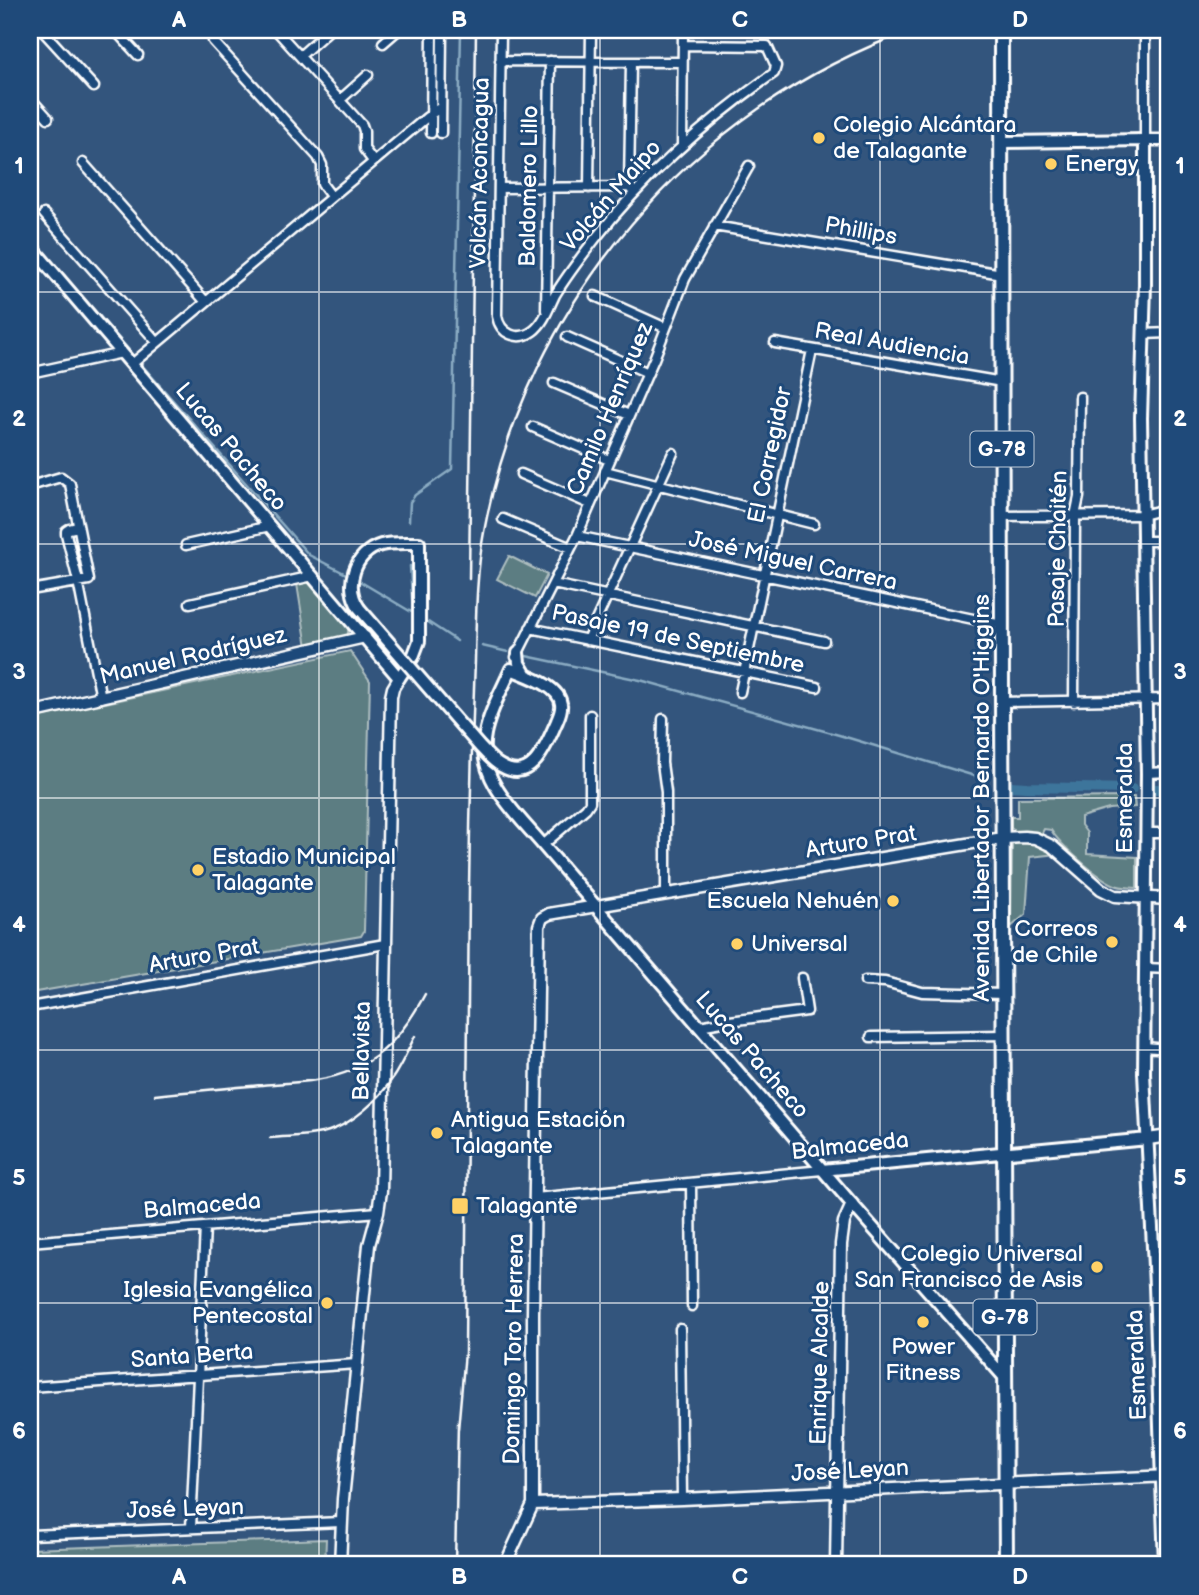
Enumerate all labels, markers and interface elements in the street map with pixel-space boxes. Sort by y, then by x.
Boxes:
text: A [171,6,187,34]
text: B [451,6,467,34]
text: C [732,6,748,34]
text: D [1012,6,1028,34]
street label: Volcán Aconcagua [464,77,496,269]
street label: Baldomero Lillo [514,105,544,267]
place label: Colegio Alcántara de Talagante [833,111,1016,165]
marker: Colegio Alcántara de Talagante [811,130,827,146]
street label: Volcán Maipo [555,134,667,258]
place label: Energy [1065,150,1139,178]
text: 1 [14,152,24,180]
text: 1 [1175,152,1185,180]
marker: Energy [1043,156,1059,172]
street label: Phillips [823,211,899,251]
street label: Camilo Henríquez [561,317,660,500]
street label: Real Audiencia [812,317,972,371]
street label: Lucas Pacheco [169,377,293,517]
street label: El Corregidor [742,383,798,526]
text: 2 [12,405,26,433]
text: 2 [1173,405,1187,433]
road number: G-78 [970,432,1034,466]
street label: Pasaje Chaitén [1043,470,1073,628]
street label: José Miguel Carrera [686,525,900,597]
street label: Avenida Libertador Bernardo O'Higgins [968,594,996,1002]
street label: Pasaje 19 de Septiembre [549,599,807,679]
street label: Manuel Rodríguez [97,621,290,691]
text: 3 [12,658,26,686]
text: 3 [1173,658,1187,686]
street label: Esmeralda [1111,742,1139,854]
street label: Arturo Prat [804,819,918,865]
place label: Estadio Municipal Talagante [212,843,396,897]
marker: Estadio Municipal Talagante [190,862,206,878]
place label: Escuela Nehuén [706,887,879,915]
marker: Escuela Nehuén [885,893,901,909]
text: 4 [12,911,26,939]
text: 4 [1173,911,1187,939]
place label: Correos de Chile [1012,915,1098,969]
place label: Universal [751,930,848,958]
street label: Arturo Prat [146,932,262,980]
marker: Correos de Chile [1104,934,1120,950]
marker: Universal [729,936,745,952]
street label: Lucas Pacheco [689,986,815,1124]
street label: Bellavista [347,1001,377,1101]
place label: Antigua Estación Talagante [451,1106,625,1160]
marker: Antigua Estación Talagante [429,1125,445,1141]
street label: Balmaceda [790,1126,910,1166]
text: 5 [12,1164,26,1192]
text: 5 [1173,1164,1187,1192]
street label: Balmaceda [142,1187,262,1225]
place label: Talagante [476,1192,578,1220]
marker: Talagante [450,1196,470,1216]
street label: Domingo Toro Herrera [498,1233,530,1465]
place label: Colegio Universal San Francisco de Asis [854,1240,1083,1294]
marker: Colegio Universal San Francisco de Asis [1089,1259,1105,1275]
place label: Iglesia Evangélica Pentecostal [123,1276,313,1330]
street label: Enrique Alcalde [805,1281,835,1445]
marker: Iglesia Evangélica Pentecostal [319,1295,335,1311]
road number: G-78 [974,1300,1036,1334]
street label: Esmeralda [1121,1309,1153,1421]
marker: Power Fitness [915,1314,931,1330]
place label: Power Fitness [885,1333,961,1387]
street label: Santa Berta [130,1338,254,1374]
text: 6 [12,1417,26,1445]
text: 6 [1173,1417,1187,1445]
street label: José Leyan [790,1454,910,1488]
street label: José Leyan [126,1493,244,1525]
text: A [171,1563,187,1591]
text: B [451,1563,467,1591]
text: C [732,1563,748,1591]
text: D [1012,1563,1028,1591]

